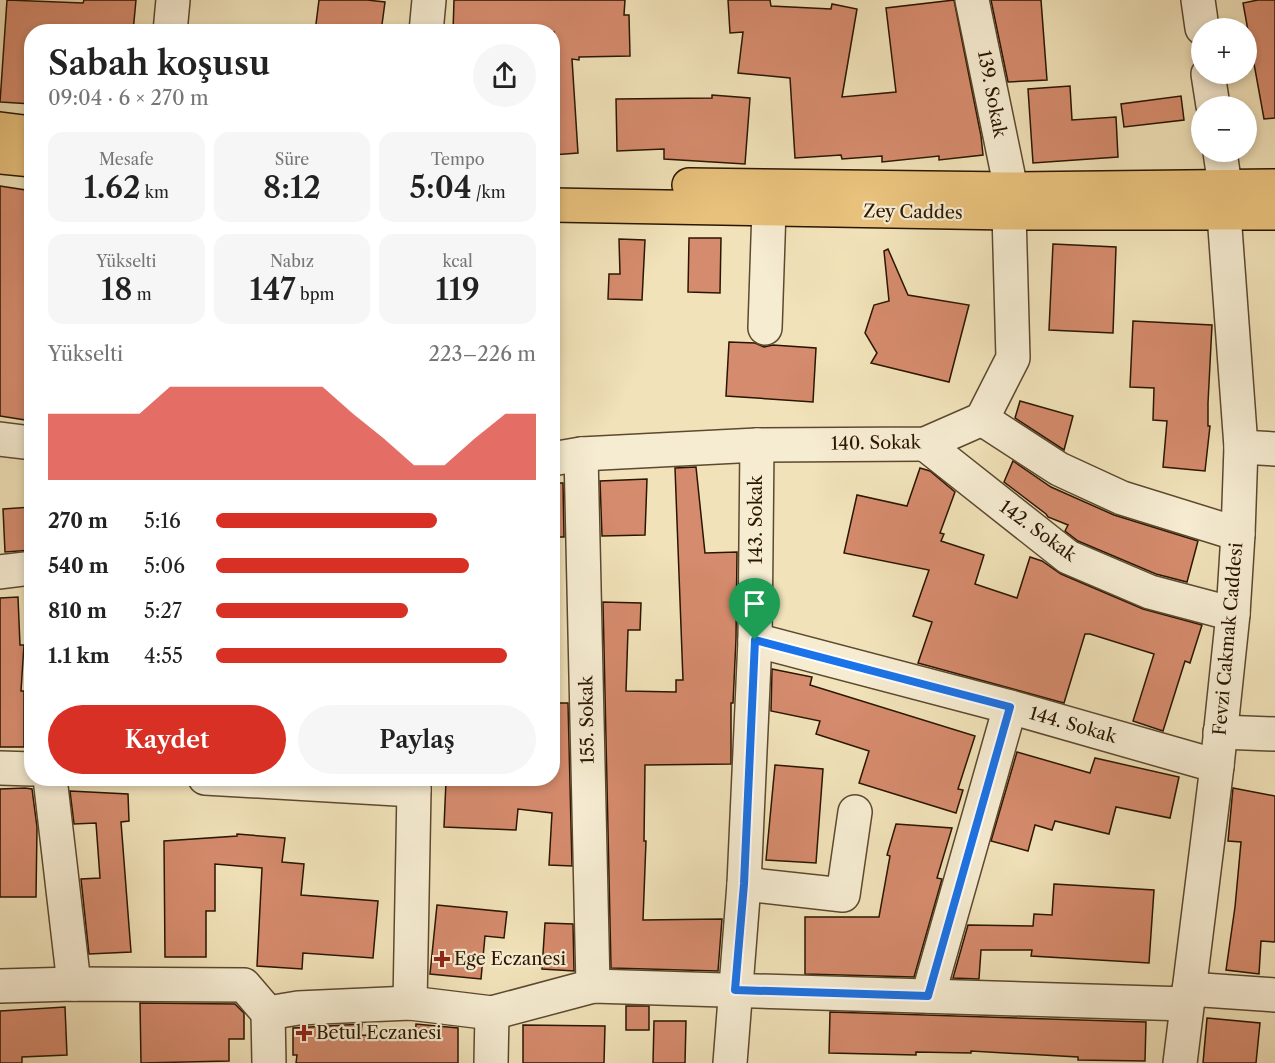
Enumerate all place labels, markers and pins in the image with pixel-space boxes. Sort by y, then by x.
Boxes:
pin [729,578,780,640]
place label: Ege Eczanesi [454,948,566,970]
marker: Ege Eczanesi [435,952,449,966]
place label: Betul Eczanesi [316,1022,442,1044]
marker: Betul Eczanesi [297,1026,311,1040]

